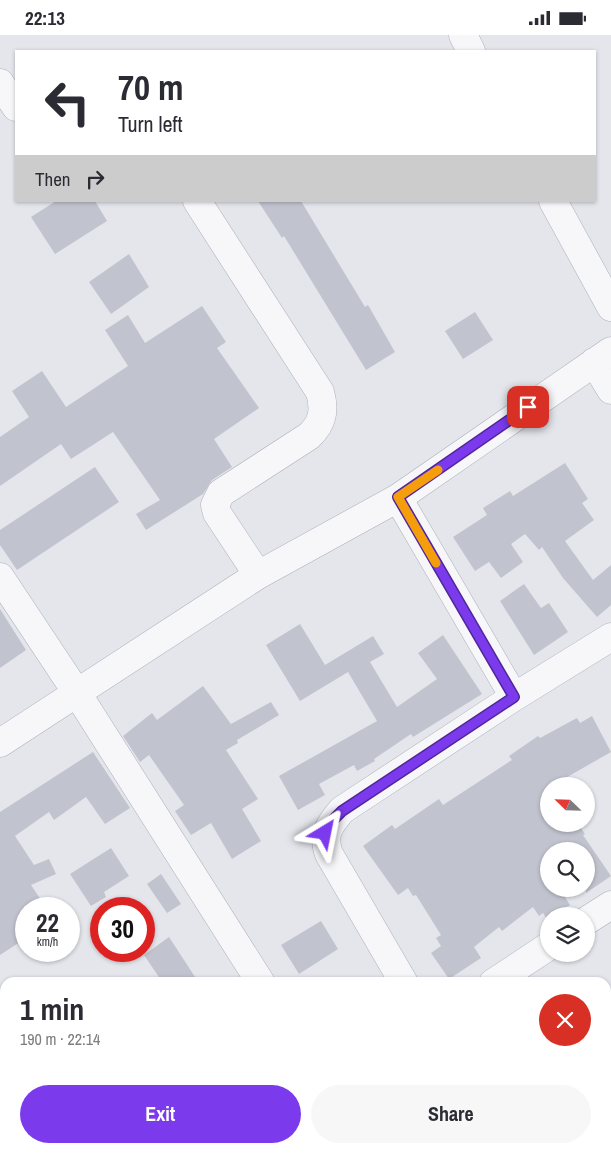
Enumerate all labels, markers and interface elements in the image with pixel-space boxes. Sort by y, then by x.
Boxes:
text: 22:13 [25,5,65,31]
text: 70 m [118,64,183,111]
icon: left [35,70,100,135]
text: Turn left [118,109,183,139]
icon: right [81,165,109,193]
text: Then [35,166,71,192]
pin [507,386,549,428]
icon: arrive [514,393,542,421]
north arrow [540,777,595,833]
map controls [540,777,595,962]
position arrow [298,806,350,858]
button: search [540,842,595,897]
speed limit sign: 30 [90,897,155,962]
text: 22 [36,906,59,940]
button: layers [540,907,595,962]
text: km/h [37,934,58,950]
text: 1 min [20,989,84,1029]
button: close [539,994,591,1046]
text: 190 m · 22:14 [20,1028,100,1050]
button: Exit [20,1085,301,1143]
button: Share [311,1085,591,1143]

